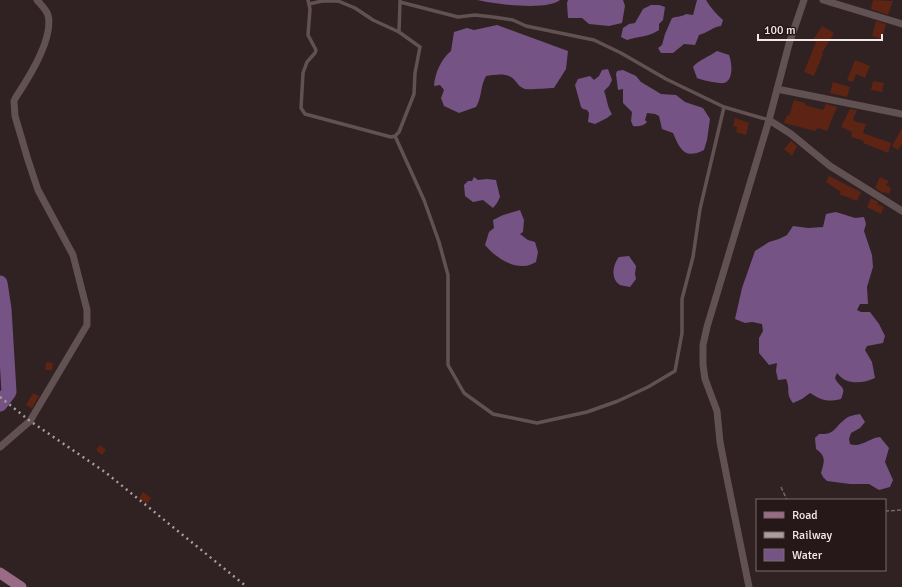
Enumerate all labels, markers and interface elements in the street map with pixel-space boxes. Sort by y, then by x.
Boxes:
scale bar [758,16,882,42]
text: 100 m [764,23,796,38]
legend [756,499,886,571]
text: Road [792,508,818,523]
text: Railway [792,528,832,543]
text: Water [792,548,823,563]

